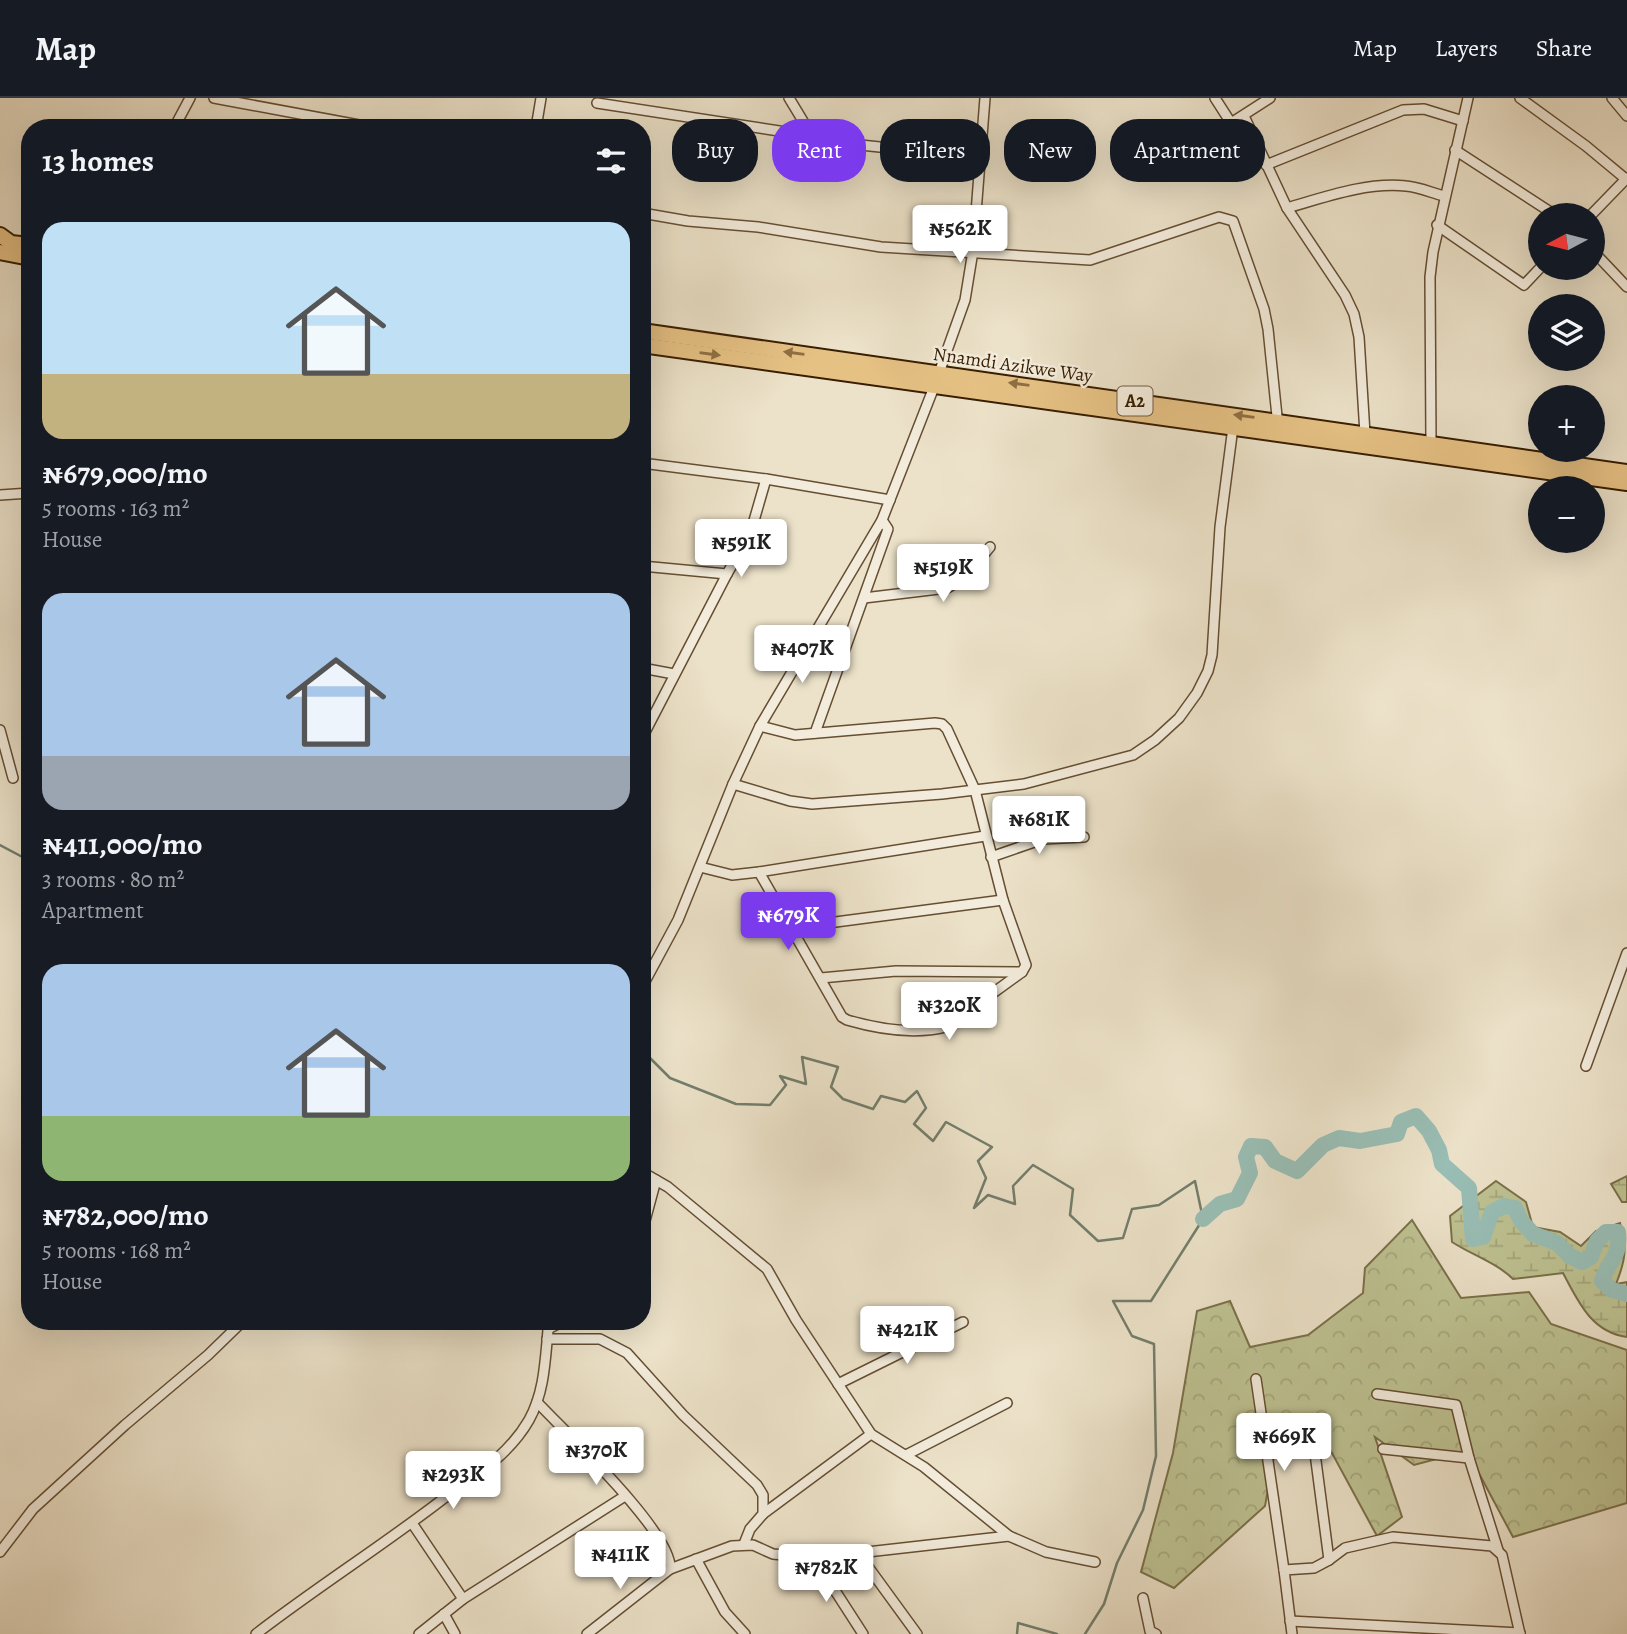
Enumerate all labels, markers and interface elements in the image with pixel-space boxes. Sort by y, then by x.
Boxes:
text: Map [35,26,96,71]
text: Map [1353,32,1397,64]
text: Layers [1435,32,1498,64]
text: Share [1536,32,1592,64]
chip: Buy [672,119,758,182]
chip: Rent [772,119,866,182]
chip: Filters [880,119,990,182]
chip: New [1004,119,1096,182]
chip: Apartment [1110,119,1265,182]
text: 13 homes [42,141,154,181]
icon: filters [592,142,630,180]
north arrow [1528,203,1605,280]
map controls [1528,203,1605,553]
pin: ₦562K [911,206,1009,265]
text: ₦562K [928,212,992,243]
icon: home [273,268,399,394]
button: layers [1528,294,1605,371]
street label: Nnamdi Azikwe Way [931,341,1095,389]
one-way arrow [783,347,805,358]
one-way arrow [699,349,721,360]
one-way arrow [1008,378,1030,389]
button: + [1528,385,1605,462]
road number: A2 [1118,386,1152,416]
one-way arrow [1233,411,1255,422]
text: ₦679,000/mo [42,453,208,493]
button: − [1528,476,1605,553]
text: 5 rooms · 163 m² [42,493,189,524]
pin: ₦591K [692,519,790,579]
text: House [42,524,102,555]
text: ₦591K [711,526,771,557]
pin: ₦519K [894,545,992,604]
text: ₦519K [913,551,973,582]
pin: ₦407K [753,626,851,685]
text: ₦407K [770,632,834,663]
icon: home [273,639,399,765]
pin: ₦681K [990,796,1088,856]
text: ₦681K [1008,803,1070,834]
text: ₦411,000/mo [42,824,203,864]
text: 3 rooms · 80 m² [42,864,184,895]
pin: ₦679K [739,892,837,952]
text: Apartment [42,895,144,926]
text: ₦679K [757,899,819,930]
pin: ₦320K [900,982,998,1042]
text: ₦320K [917,989,981,1020]
icon: home [273,1010,399,1136]
text: ₦782,000/mo [42,1195,209,1235]
text: 5 rooms · 168 m² [42,1235,191,1266]
text: House [42,1266,102,1297]
pin: ₦421K [858,1306,956,1366]
text: ₦421K [876,1313,938,1344]
pin: ₦669K [1235,1414,1333,1473]
text: ₦669K [1252,1420,1316,1451]
pin: ₦370K [547,1428,645,1487]
text: ₦370K [565,1434,627,1465]
pin: ₦293K [404,1452,502,1511]
text: ₦293K [422,1458,485,1489]
pin: ₦411K [571,1532,669,1591]
text: ₦411K [591,1538,649,1569]
pin: ₦782K [777,1544,875,1604]
text: ₦782K [794,1551,858,1582]

